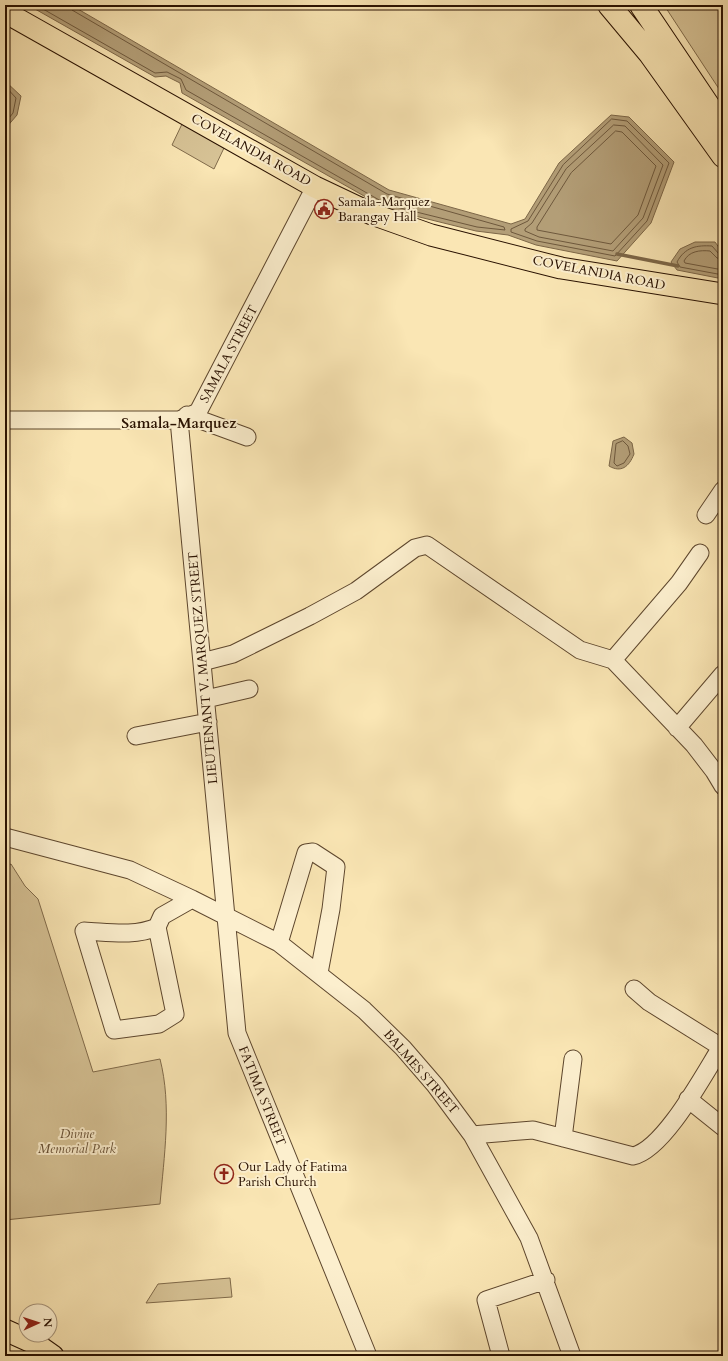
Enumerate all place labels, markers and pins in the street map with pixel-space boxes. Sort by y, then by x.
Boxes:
place label: Samala-Marquez Barangay Hall [338,193,430,226]
public building icon: Samala-Marquez Barangay Hall [313,198,335,220]
place label: Our Lady of Fatima Parish Church [238,1158,348,1191]
church icon: Our Lady of Fatima Parish Church [213,1163,235,1185]

